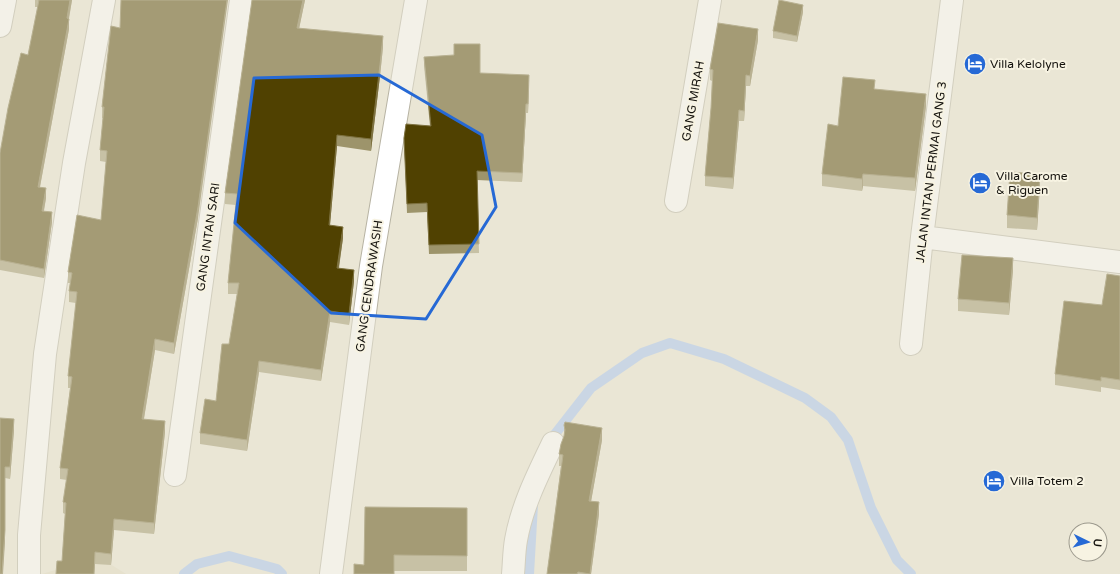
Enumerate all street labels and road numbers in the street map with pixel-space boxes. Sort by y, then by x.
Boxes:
street label: GANG MIRAH [679,60,707,142]
street label: JALAN INTAN PERMAI GANG 3 [913,80,949,264]
street label: GANG INTAN SARI [193,182,223,292]
street label: GANG CENDRAWASIH [353,219,385,353]

